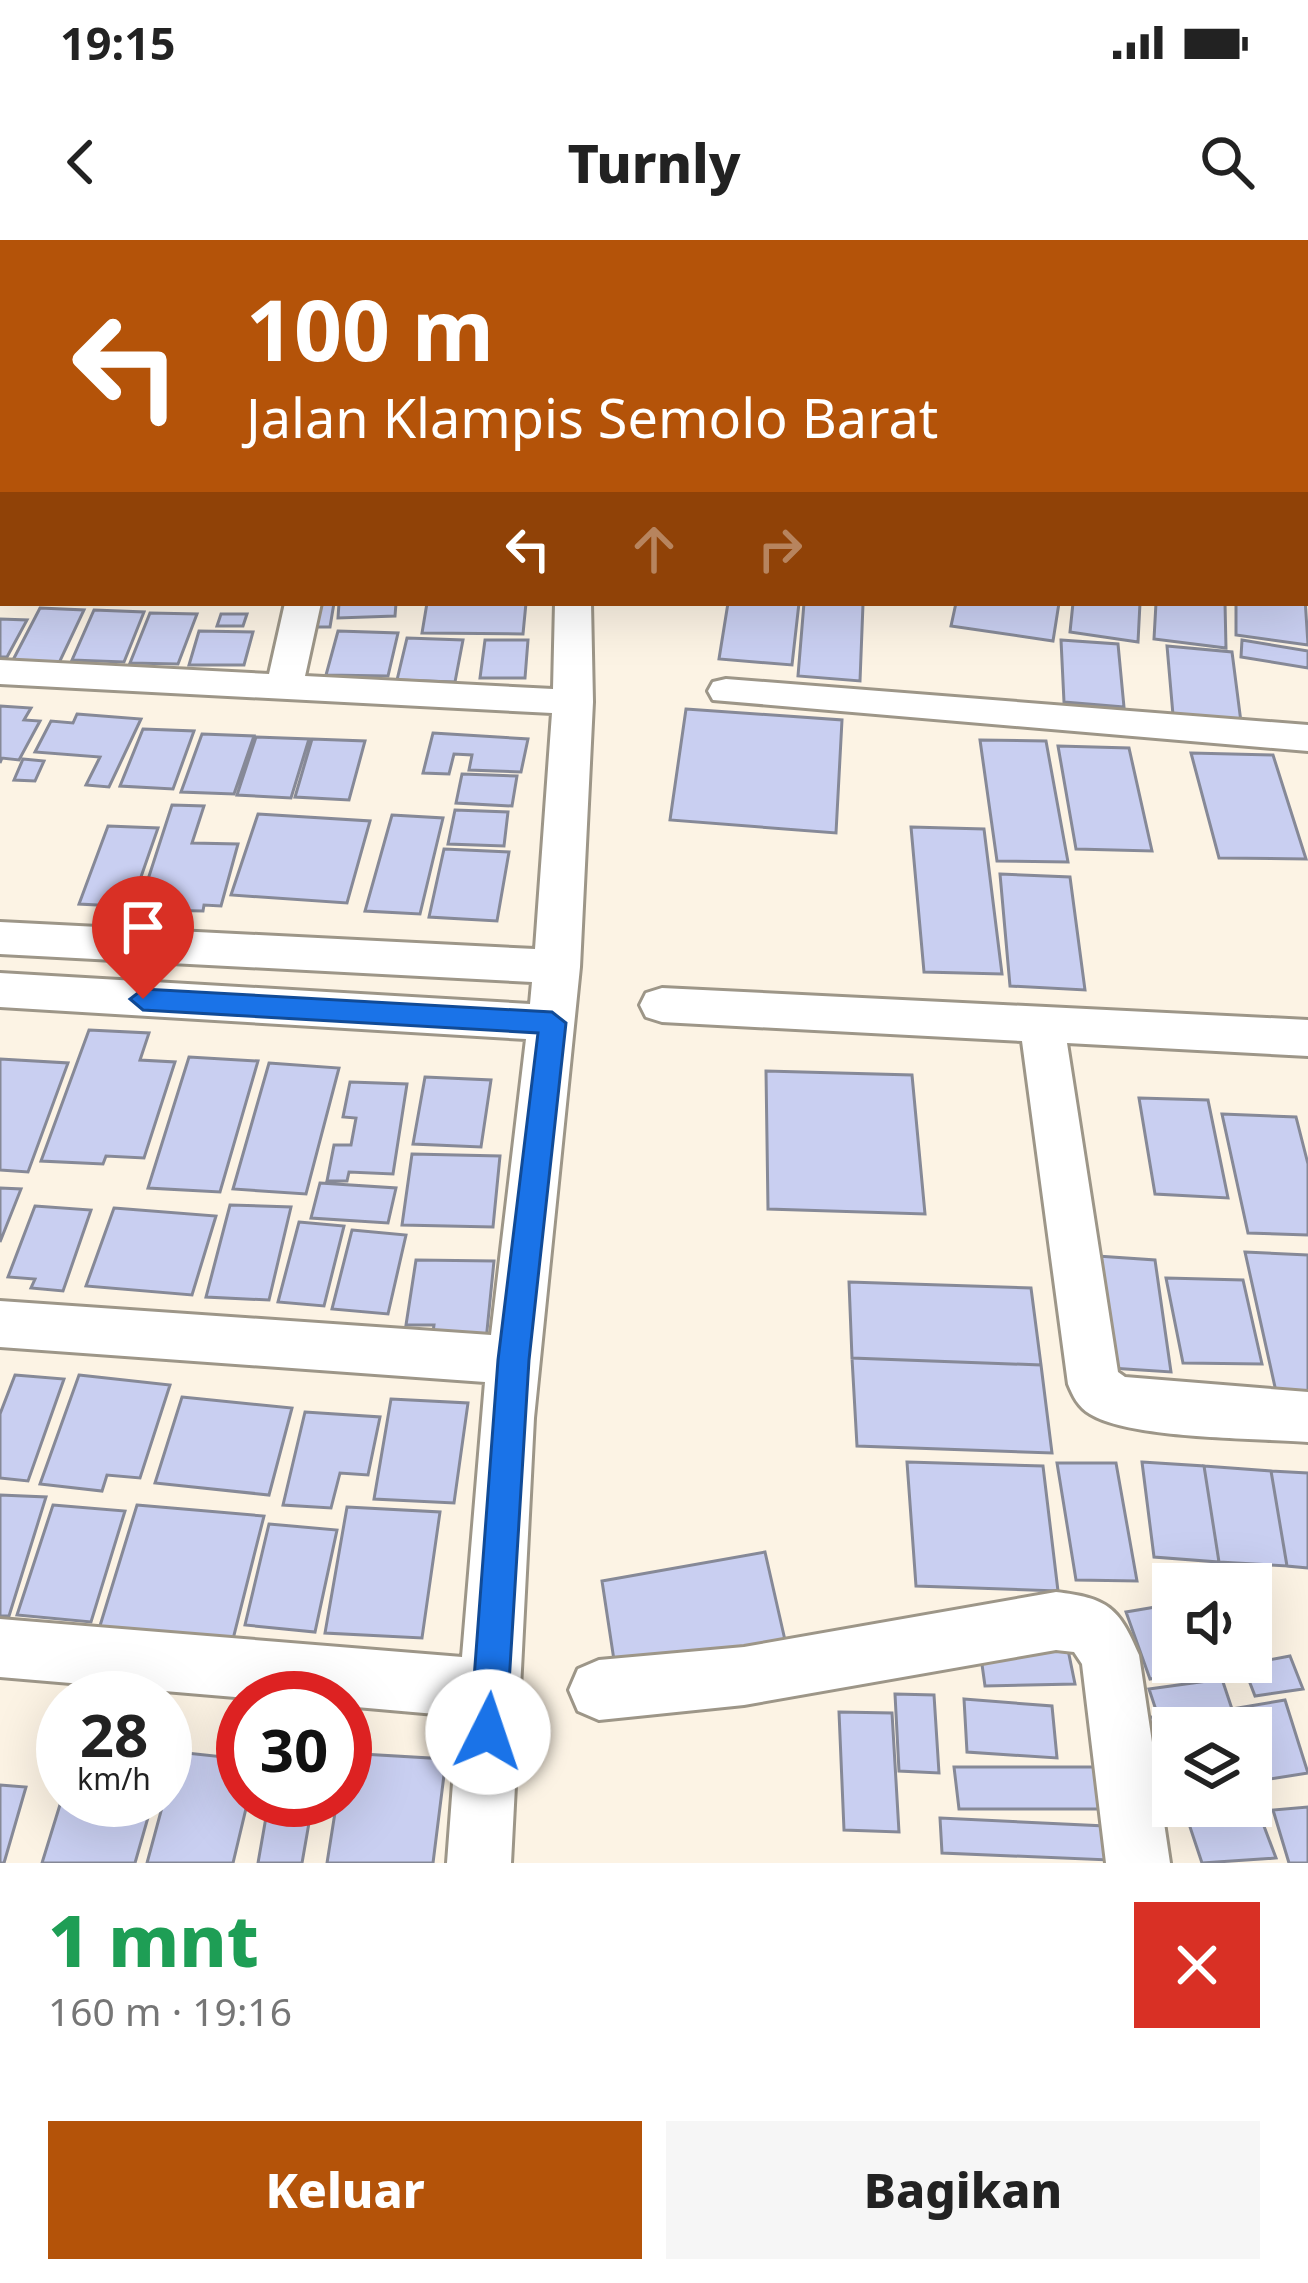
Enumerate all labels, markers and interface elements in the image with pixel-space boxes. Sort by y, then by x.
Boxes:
text: 19:15 [60,12,176,73]
text: Turnly [567,125,741,199]
icon: back [48,129,114,195]
icon: search [1194,129,1260,195]
text: 100 m [246,271,494,386]
icon: left [48,288,204,444]
text: Jalan Klampis Semolo Barat [246,380,938,454]
icon: left [495,516,561,582]
icon: ahead [621,516,687,582]
icon: right [747,516,813,582]
pin [92,876,194,999]
icon: arrive [110,894,176,960]
map controls [1152,1563,1272,1827]
button: sound [1152,1563,1272,1683]
position arrow [425,1669,551,1795]
speed limit sign: 30 [216,1671,372,1827]
text: 28 [80,1693,148,1775]
button: layers [1152,1707,1272,1827]
text: km/h [77,1758,151,1799]
text: 1 mnt [48,1890,259,1988]
button: close [1134,1902,1260,2028]
text: 160 m · 19:16 [48,1984,292,2037]
button: Keluar [48,2121,642,2259]
button: Bagikan [666,2121,1260,2259]

